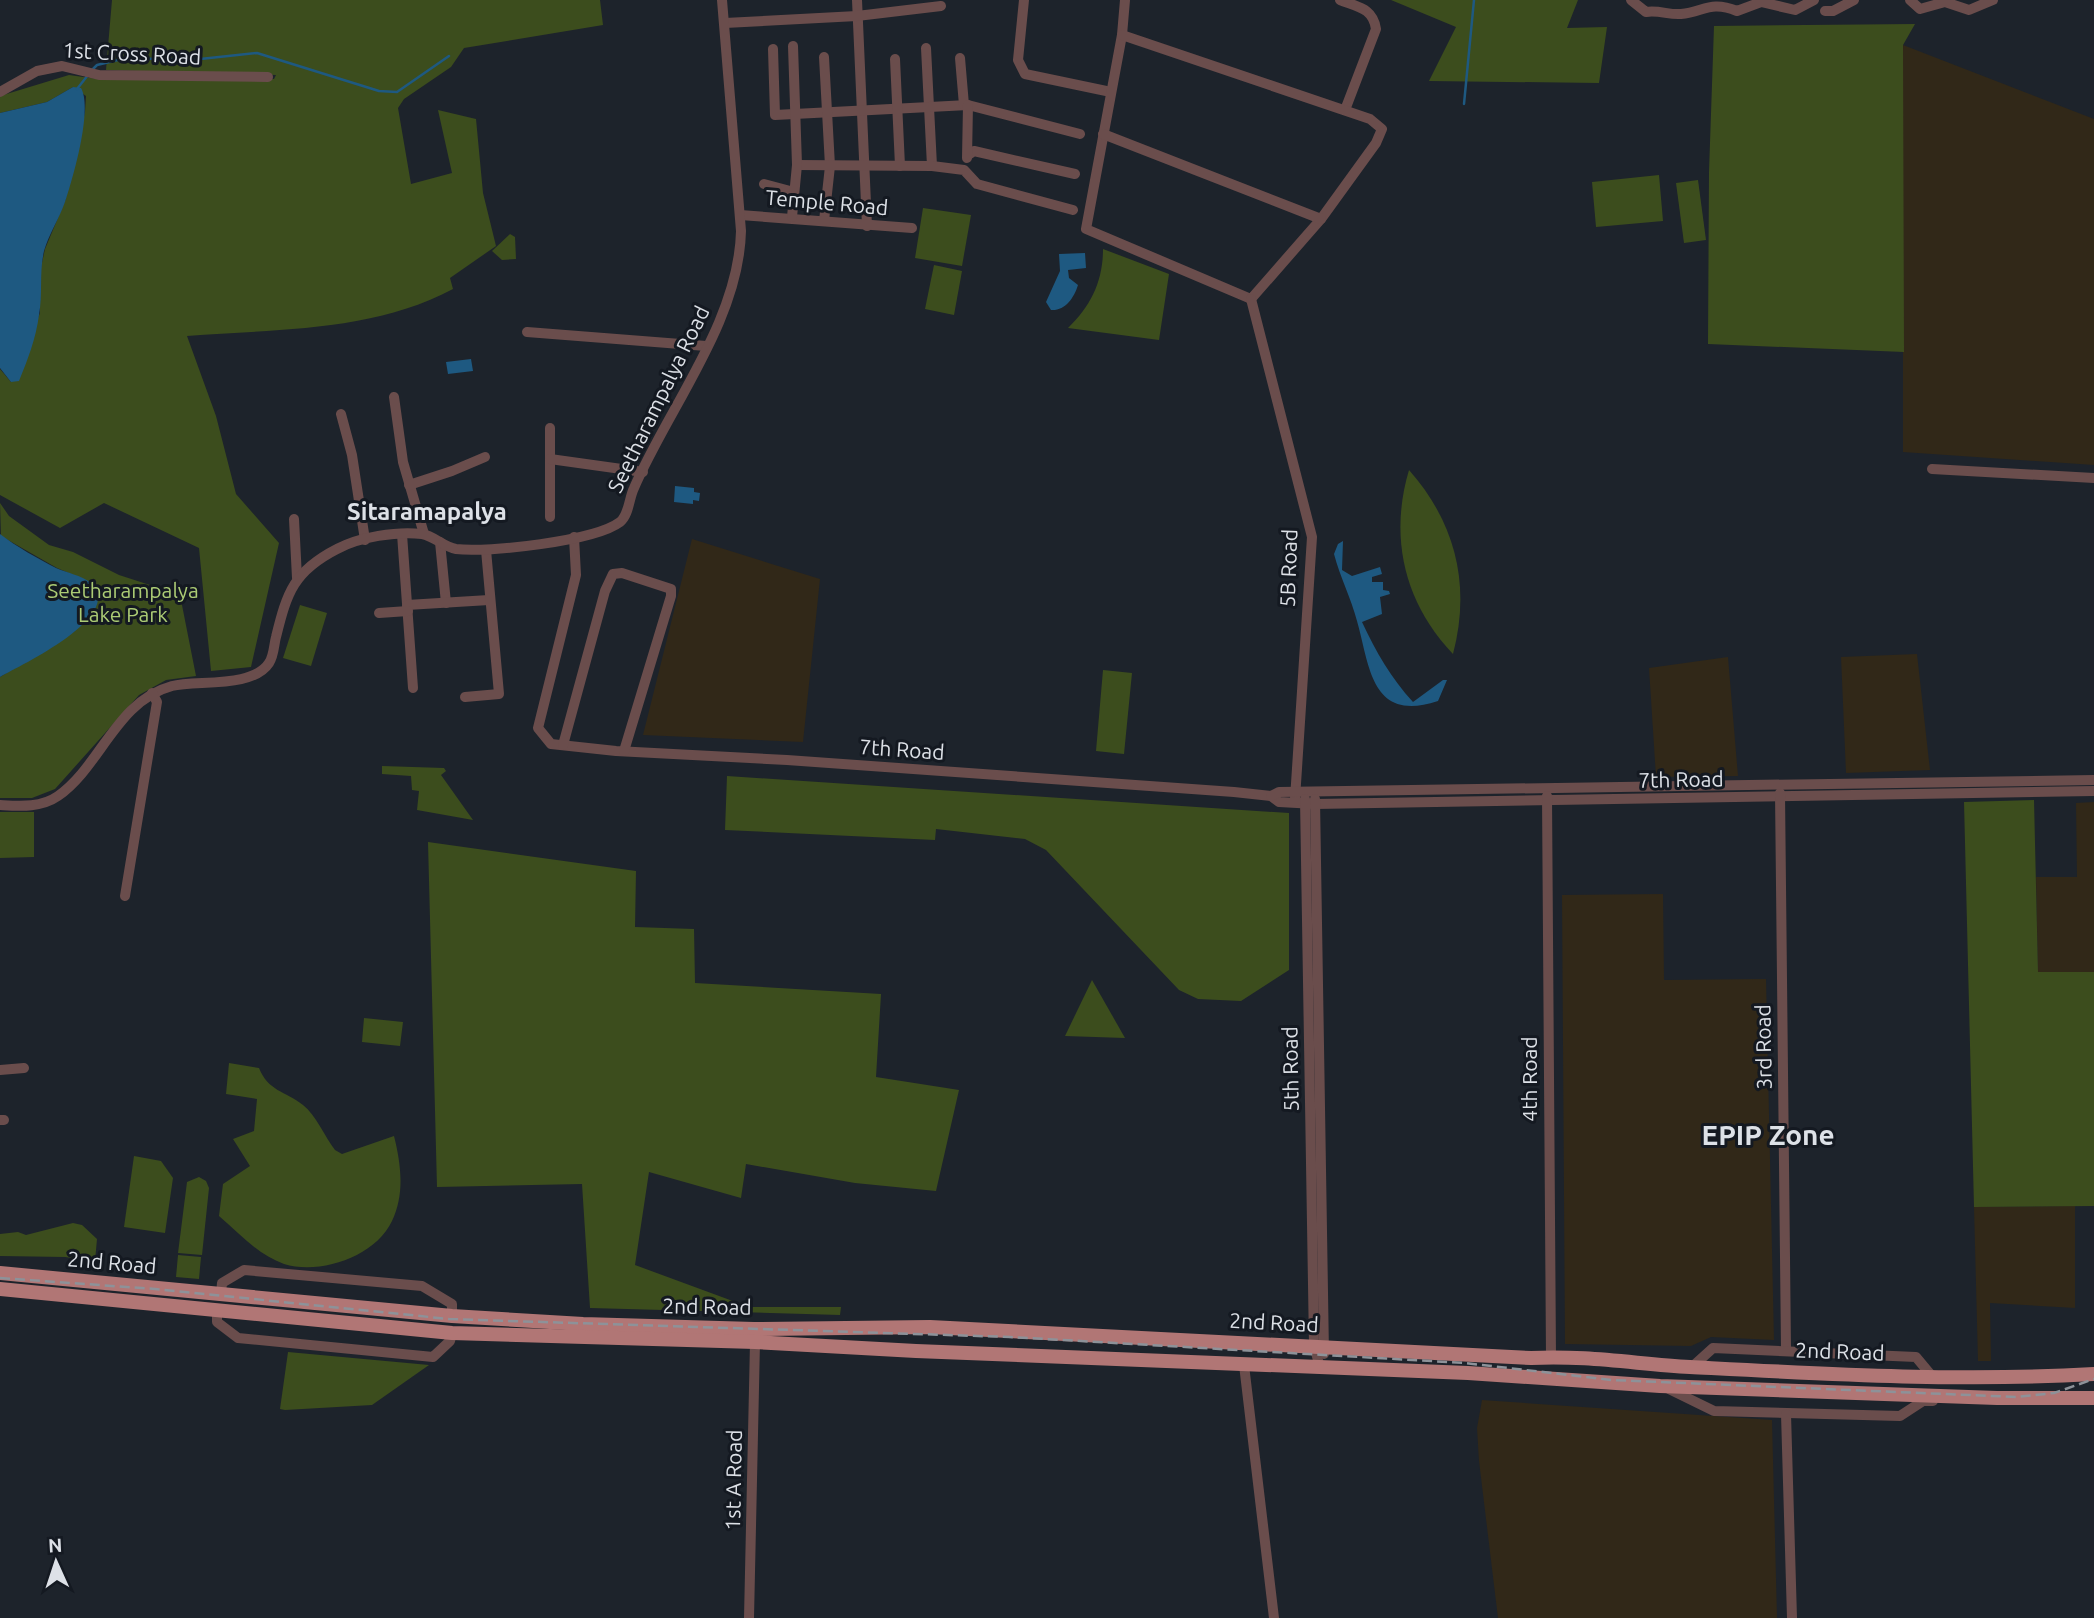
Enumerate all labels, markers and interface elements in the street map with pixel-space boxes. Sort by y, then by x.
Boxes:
street label: 1st Cross Road [62,37,202,69]
street label: Temple Road [765,185,889,219]
street label: Seetharampalya Road [602,302,714,496]
district label: Sitaramapalya [347,498,507,525]
street label: 5B Road [1275,528,1301,608]
park label: Seetharampalya Lake Park [47,578,199,626]
street label: 7th Road [859,734,945,764]
street label: 7th Road [1638,766,1724,792]
street label: 3rd Road [1750,1004,1776,1090]
street label: 5th Road [1277,1026,1303,1112]
street label: 4th Road [1517,1036,1541,1122]
district label: EPIP Zone [1701,1119,1835,1150]
street label: 2nd Road [66,1246,158,1278]
street label: 2nd Road [662,1293,752,1319]
street label: 2nd Road [1229,1308,1319,1336]
street label: 2nd Road [1795,1337,1885,1365]
street label: 1st A Road [720,1429,746,1531]
north arrow [21,1527,91,1597]
text: N [47,1534,63,1556]

